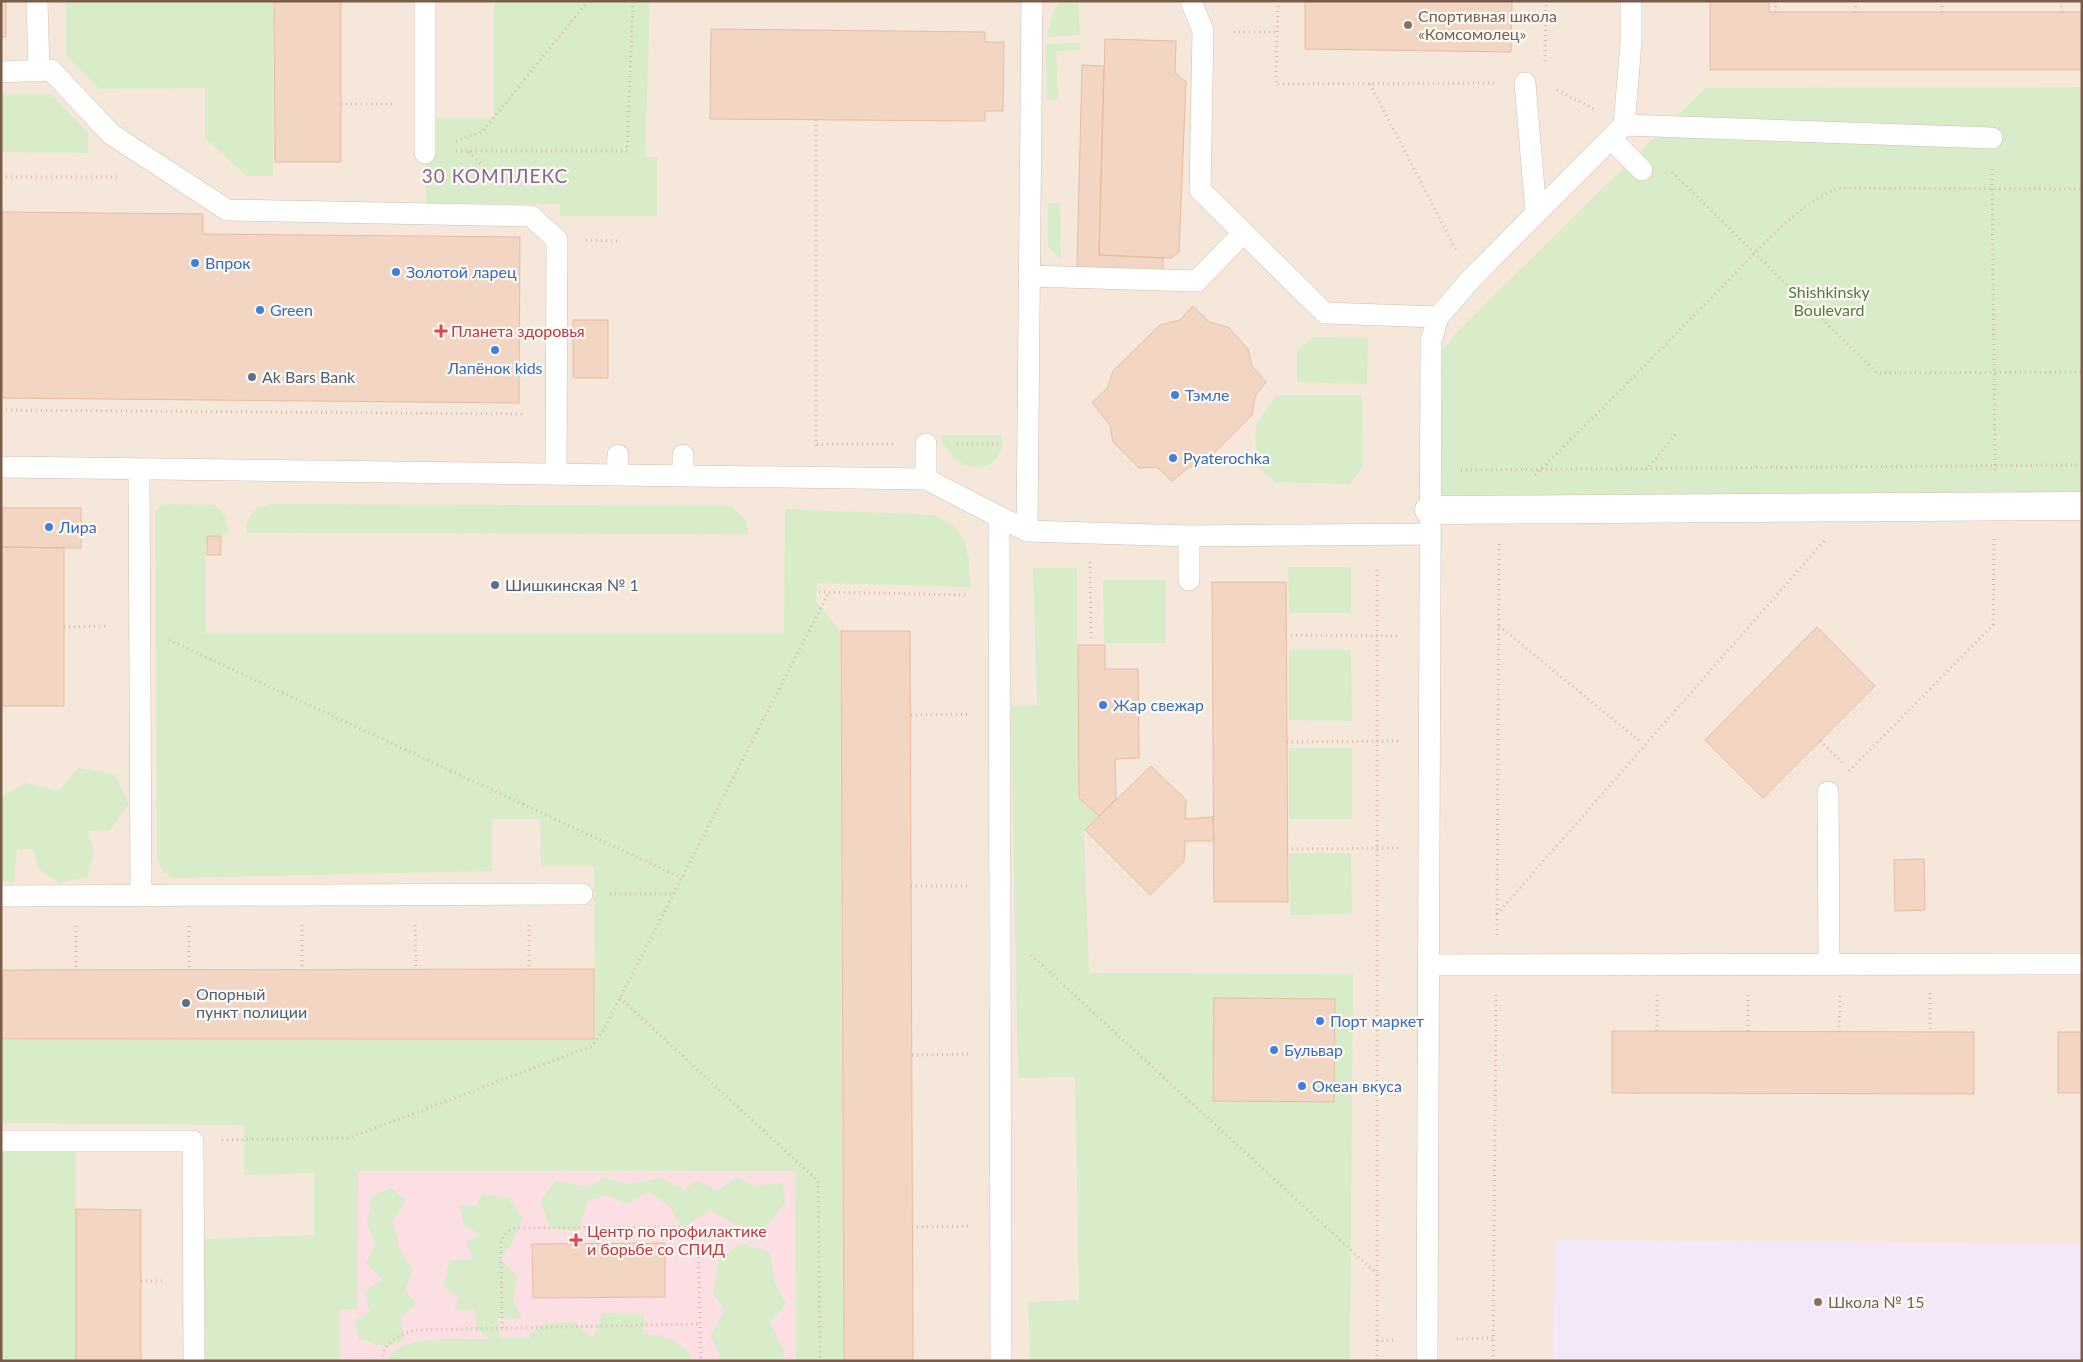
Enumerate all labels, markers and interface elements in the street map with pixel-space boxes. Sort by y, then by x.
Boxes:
place label: Спортивная школа «Комсомолец» [1418,6,1557,43]
marker: Спортивная школа «Комсомолец» [1402,19,1414,31]
district label: 30 КОМПЛЕКС [422,164,568,187]
place label: Впрок [205,253,251,272]
marker: Впрок [189,257,201,269]
place label: Золотой ларец [406,262,517,281]
marker: Золотой ларец [390,266,402,278]
park label: Shishkinsky Boulevard [1788,282,1870,319]
place label: Green [270,300,313,319]
marker: Green [254,304,266,316]
place label: Планета здоровья [451,321,585,340]
marker: Планета здоровья [435,325,447,337]
marker: Лапёнок kids [489,344,501,356]
place label: Лапёнок kids [446,358,543,377]
place label: Ak Bars Bank [262,367,356,386]
marker: Ak Bars Bank [246,371,258,383]
place label: Тэмле [1185,385,1230,404]
marker: Тэмле [1169,389,1181,401]
place label: Pyaterochka [1183,448,1270,467]
marker: Pyaterochka [1167,452,1179,464]
place label: Лира [58,517,97,536]
marker: Лира [43,521,55,533]
place label: Шишкинская № 1 [505,575,639,594]
marker: Шишкинская № 1 [489,579,501,591]
place label: Жар свежар [1113,695,1204,714]
marker: Жар свежар [1097,699,1109,711]
place label: Опорный пункт полиции [196,984,307,1021]
marker: Опорный пункт полиции [180,997,192,1009]
place label: Порт маркет [1330,1011,1424,1030]
marker: Порт маркет [1314,1015,1326,1027]
place label: Бульвар [1284,1040,1343,1059]
marker: Бульвар [1268,1044,1280,1056]
place label: Океан вкуса [1312,1076,1402,1095]
marker: Океан вкуса [1296,1080,1308,1092]
place label: Центр по профилактике и борьбе со СПИД [587,1221,767,1258]
marker: Центр по профилактике и борьбе со СПИД [569,1233,583,1247]
place label: Школа № 15 [1828,1292,1924,1311]
marker: Школа № 15 [1812,1296,1824,1308]

